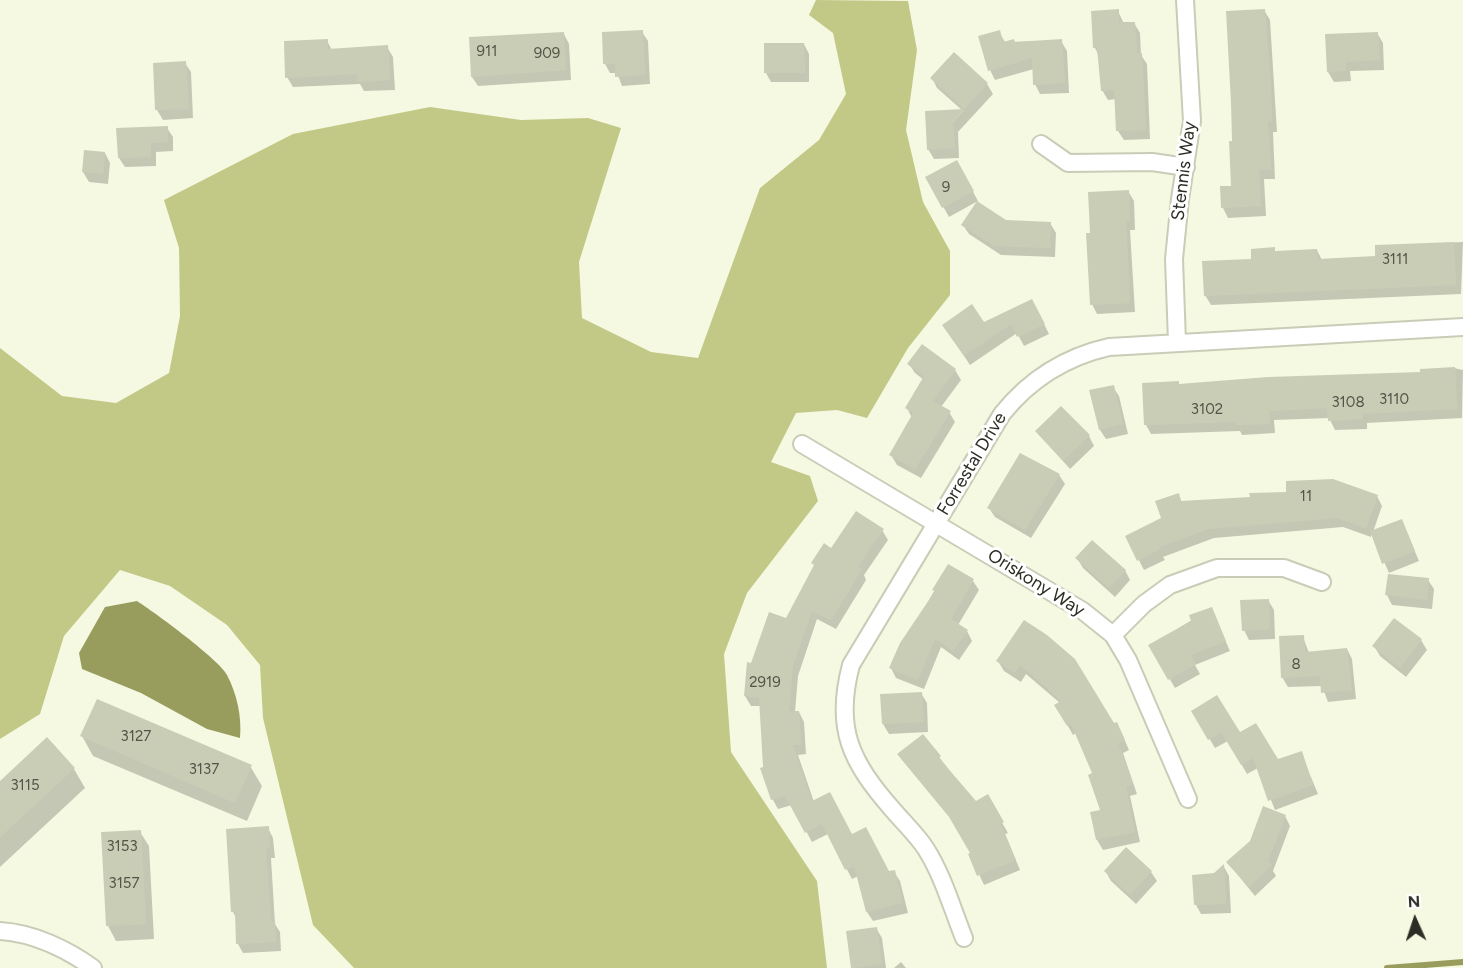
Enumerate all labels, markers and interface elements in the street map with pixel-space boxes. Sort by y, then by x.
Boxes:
house number: 911 [477,43,497,61]
house number: 909 [534,45,560,63]
street label: Stennis Way [1167,120,1201,222]
house number: 9 [942,179,950,197]
house number: 3111 [1382,251,1408,269]
house number: 3110 [1379,391,1409,409]
house number: 3108 [1331,394,1365,412]
house number: 3102 [1191,401,1223,419]
street label: Forrestal Drive [933,409,1011,519]
house number: 11 [1300,488,1312,506]
street label: Oriskony Way [983,545,1089,621]
house number: 8 [1291,656,1301,674]
house number: 2919 [749,674,781,692]
house number: 3127 [121,728,151,746]
house number: 3137 [189,761,219,779]
house number: 3115 [10,777,40,795]
house number: 3153 [106,838,138,856]
house number: 3157 [108,875,140,893]
north arrow [1385,890,1445,950]
text: N [1407,892,1421,911]

